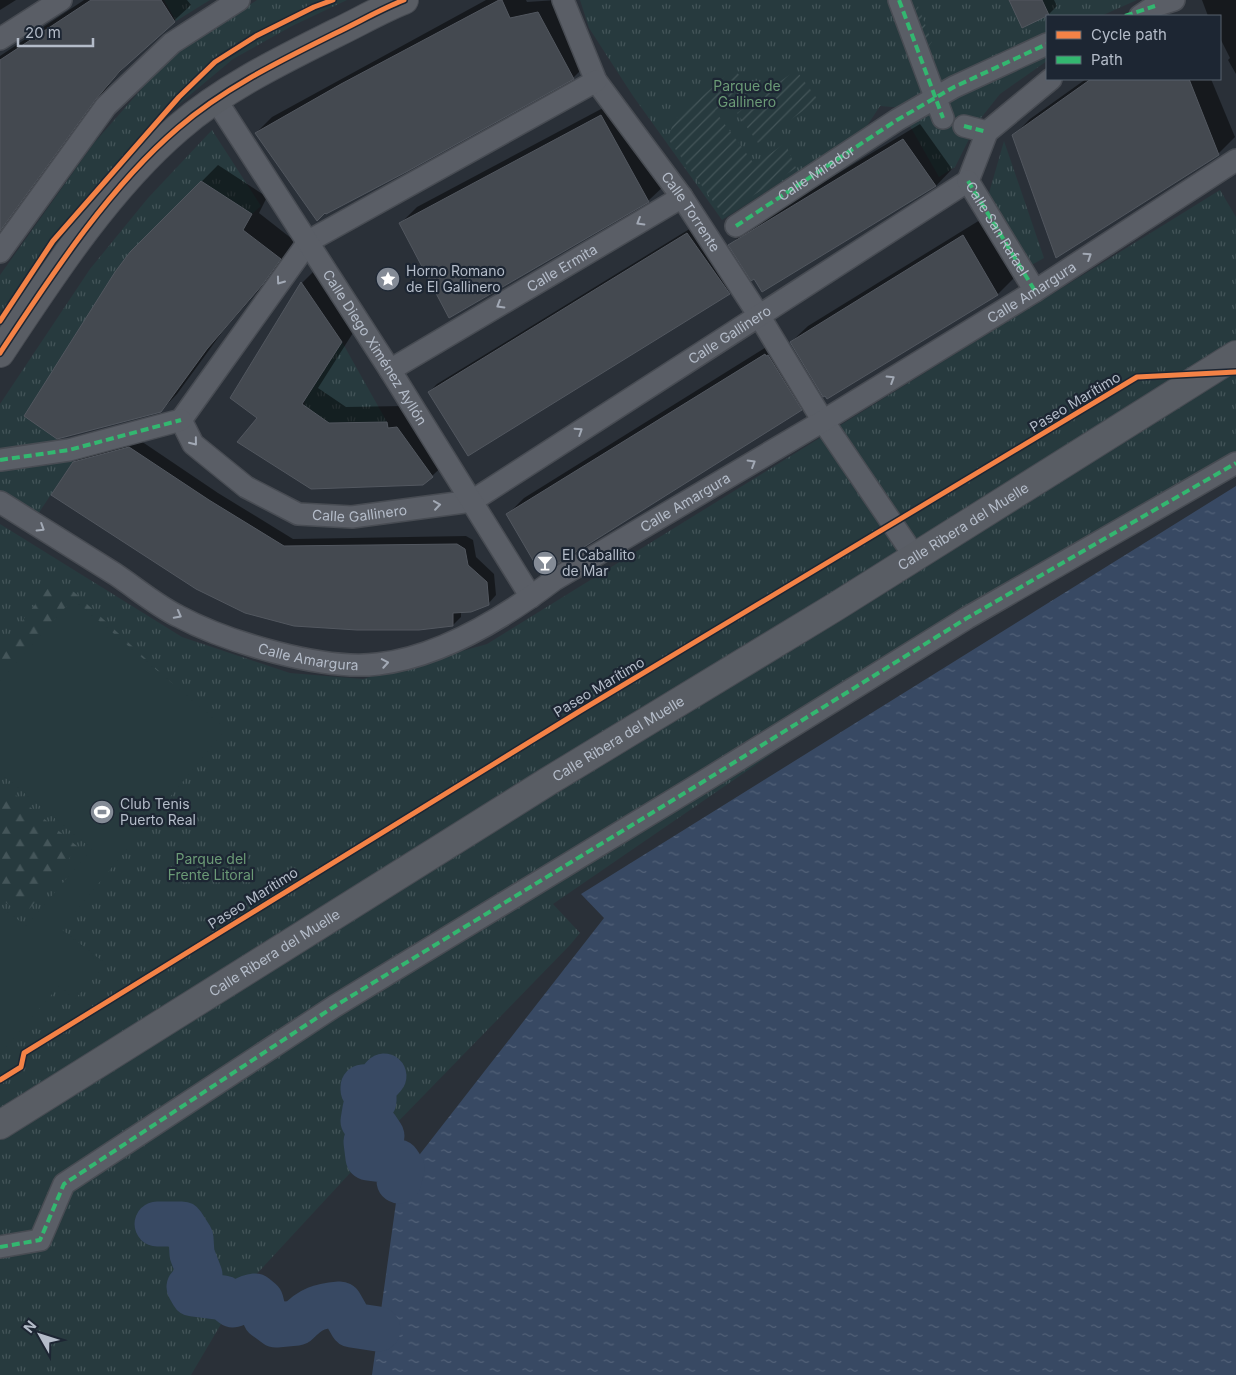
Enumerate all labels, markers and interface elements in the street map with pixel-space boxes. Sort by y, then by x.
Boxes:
scale bar [18,15,92,47]
legend [1046,15,1221,80]
text: 20 m [25,23,61,42]
text: Cycle path [1091,25,1167,44]
text: Path [1091,50,1123,69]
park label: Parque de Gallinero [713,77,781,110]
street label: Calle Mirador [774,141,858,204]
street label: Calle Torrente [658,168,724,255]
street label: Calle San Rafael [962,178,1033,279]
one-way arrow [636,215,645,225]
street label: Calle Ermita [523,240,600,295]
one-way arrow [1083,253,1092,263]
street label: Calle Amargura [984,258,1079,326]
place label: Horno Romano de El Gallinero [406,262,505,295]
street label: Calle Diego Ximénez Ayllón [319,266,431,428]
place icon: Horno Romano de El Gallinero [375,266,401,292]
one-way arrow [277,275,286,285]
one-way arrow [497,298,506,308]
street label: Calle Gallinero [685,301,774,367]
street label: Paseo Marítimo [1026,368,1123,435]
one-way arrow [886,376,895,386]
one-way arrow [573,428,582,437]
one-way arrow [189,437,198,446]
one-way arrow [746,460,755,470]
street label: Calle Amargura [637,469,733,535]
street label: Calle Ribera del Muelle [894,479,1031,574]
one-way arrow [434,500,442,511]
street label: Calle Gallinero [312,501,408,525]
one-way arrow [36,521,45,531]
place label: El Caballito de Mar [562,546,635,579]
bar icon: El Caballito de Mar [532,550,558,576]
one-way arrow [173,609,182,619]
street label: Calle Amargura [256,639,359,673]
street label: Paseo Marítimo [550,653,647,720]
one-way arrow [380,658,389,668]
street label: Calle Ribera del Muelle [549,692,687,785]
place label: Club Tenis Puerto Real [120,795,196,828]
sports icon: Club Tenis Puerto Real [89,799,115,825]
park label: Parque del Frente Litoral [168,850,254,883]
street label: Paseo Marítimo [205,863,301,932]
street label: Calle Ribera del Muelle [206,905,343,1000]
north arrow [15,1310,65,1360]
text: N [20,1317,39,1336]

